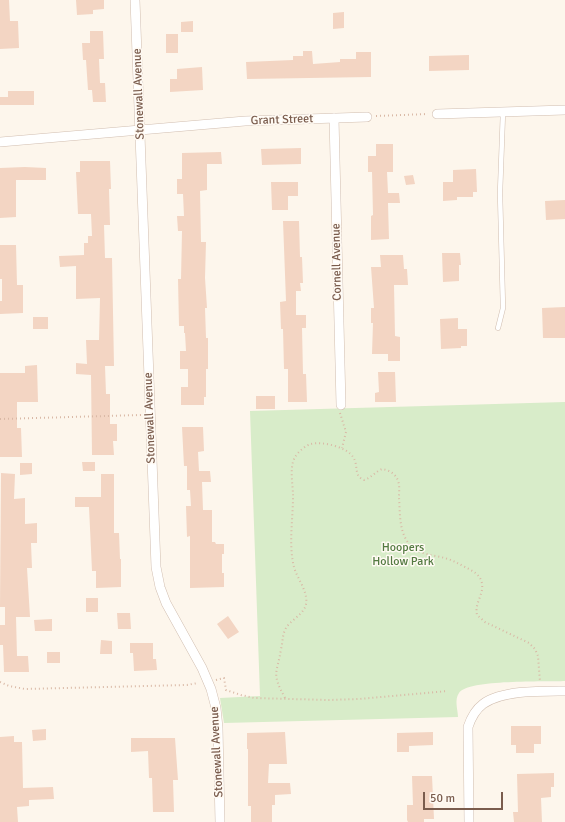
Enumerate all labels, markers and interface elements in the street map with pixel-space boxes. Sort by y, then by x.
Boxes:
street label: Stonewall Avenue [130,48,148,140]
street label: Grant Street [250,112,314,128]
street label: Cornell Avenue [329,223,345,301]
street label: Stonewall Avenue [141,372,159,464]
park label: Hoopers Hollow Park [372,541,434,569]
street label: Stonewall Avenue [207,706,227,798]
scale bar [425,784,505,810]
text: 50 m [430,791,455,806]

